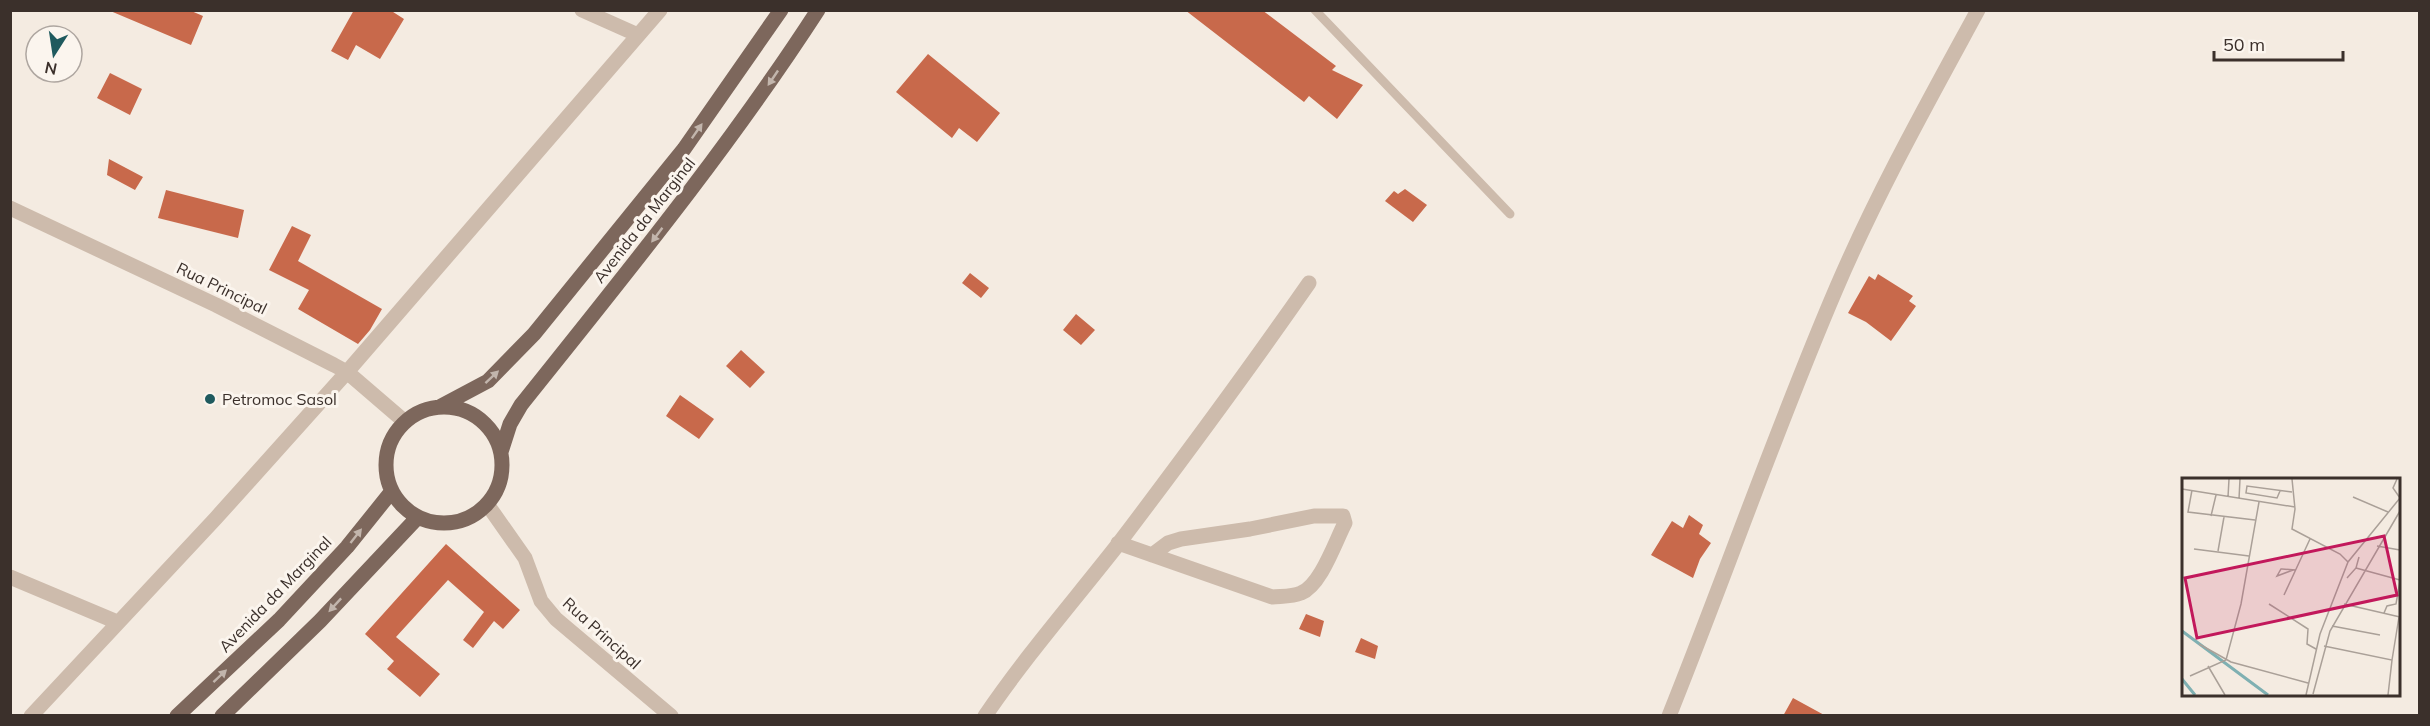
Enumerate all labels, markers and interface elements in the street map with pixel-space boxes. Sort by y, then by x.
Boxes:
north arrow [24,24,84,84]
scale bar [2214,24,2343,62]
text: 50 m [2223,33,2265,56]
text: N [43,58,59,80]
one-way arrow [768,70,779,86]
one-way arrow [691,123,703,139]
street label: Avenida da Marginal [589,153,699,287]
one-way arrow [651,227,663,242]
street label: Rua Principal [174,258,270,318]
one-way arrow [484,370,499,384]
place label: Petromoc Sasol [222,389,337,409]
marker: Petromoc Sasol [203,392,217,406]
inset map [2182,478,2400,696]
one-way arrow [349,528,362,544]
street label: Avenida da Marginal [214,532,336,656]
street label: Rua Principal [559,593,645,673]
one-way arrow [328,598,342,612]
one-way arrow [213,669,227,683]

